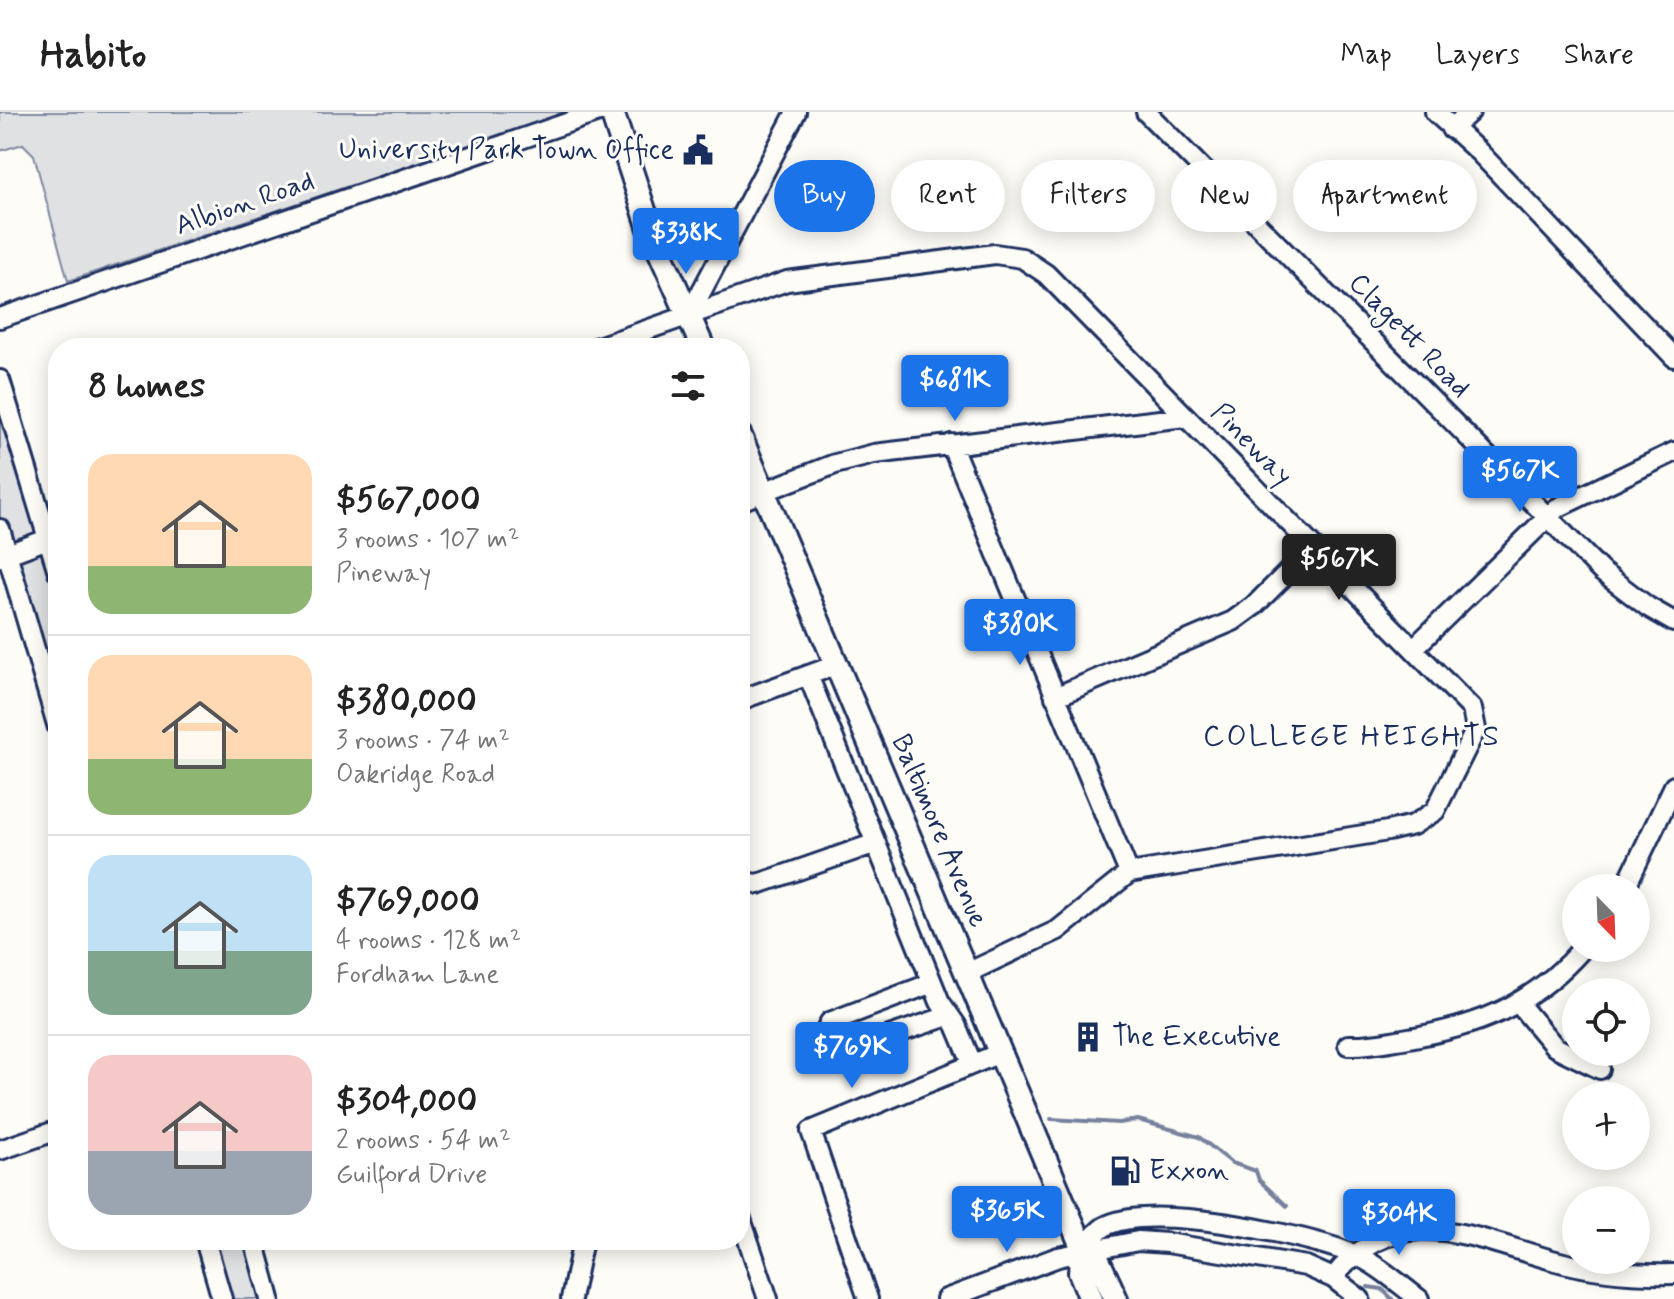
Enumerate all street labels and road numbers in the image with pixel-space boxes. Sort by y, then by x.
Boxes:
street label: Albion Road [171,163,319,245]
street label: Clagett Road [1338,265,1478,408]
street label: Pineway [1202,395,1300,495]
street label: Baltimore Avenue [882,729,996,933]

